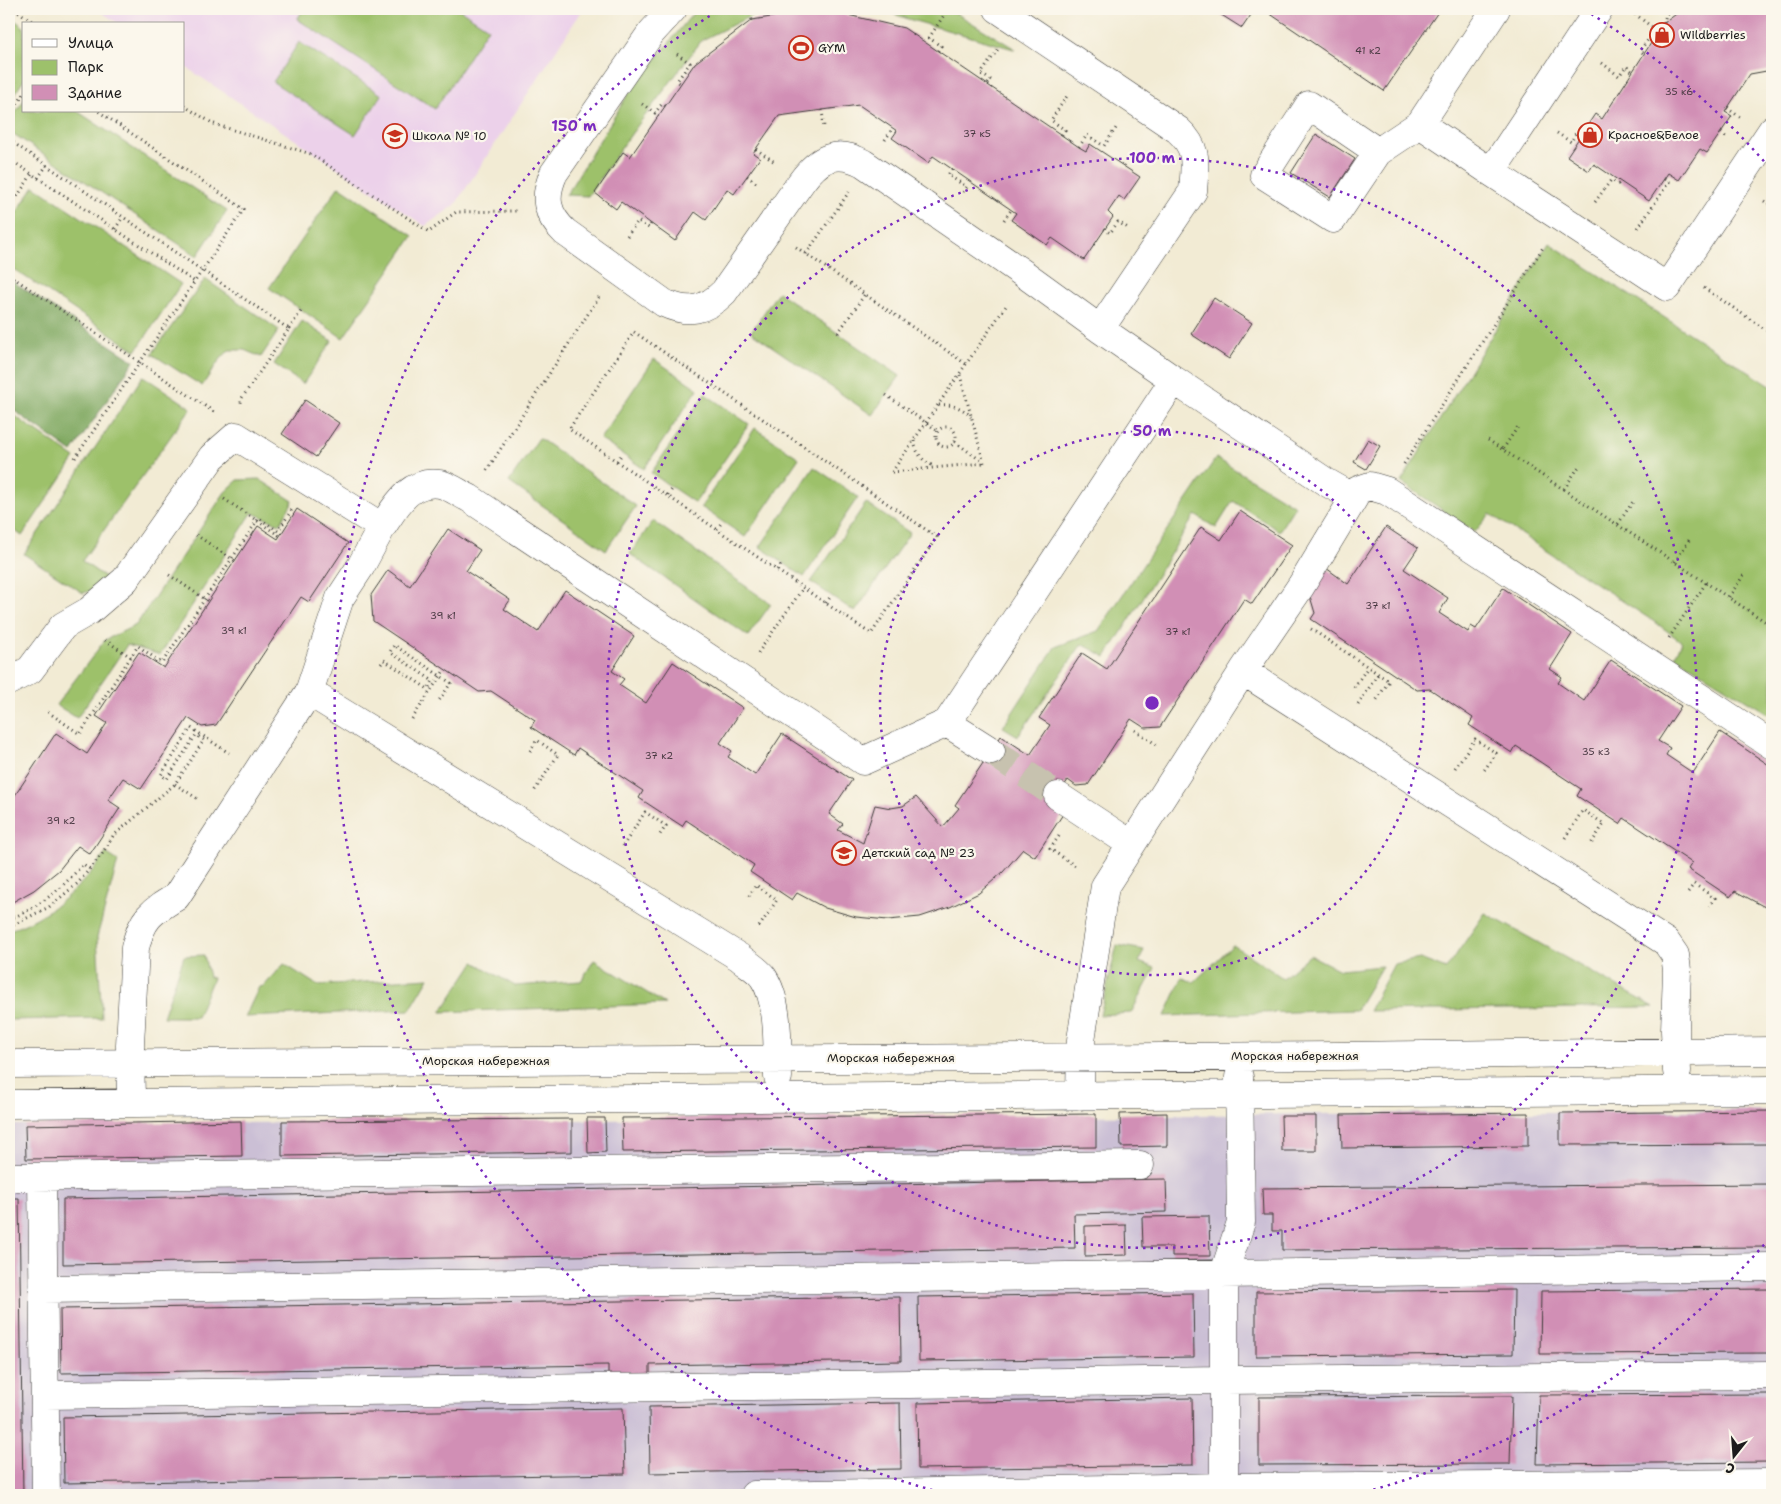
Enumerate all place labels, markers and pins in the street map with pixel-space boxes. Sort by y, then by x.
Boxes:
shop icon: Wildberries [1649,22,1675,48]
place label: Wildberries [1680,27,1746,43]
sports icon: GYM [788,35,814,61]
place label: GYM [818,40,846,56]
shop icon: Красное&Белое [1577,122,1603,148]
school or university icon: Школа № 10 [382,123,408,149]
place label: Красное&Белое [1608,127,1699,143]
place label: Школа № 10 [412,128,487,144]
centre of rings [1143,694,1161,712]
school or university icon: Детский сад № 23 [831,840,857,866]
place label: Детский сад № 23 [862,845,975,861]

